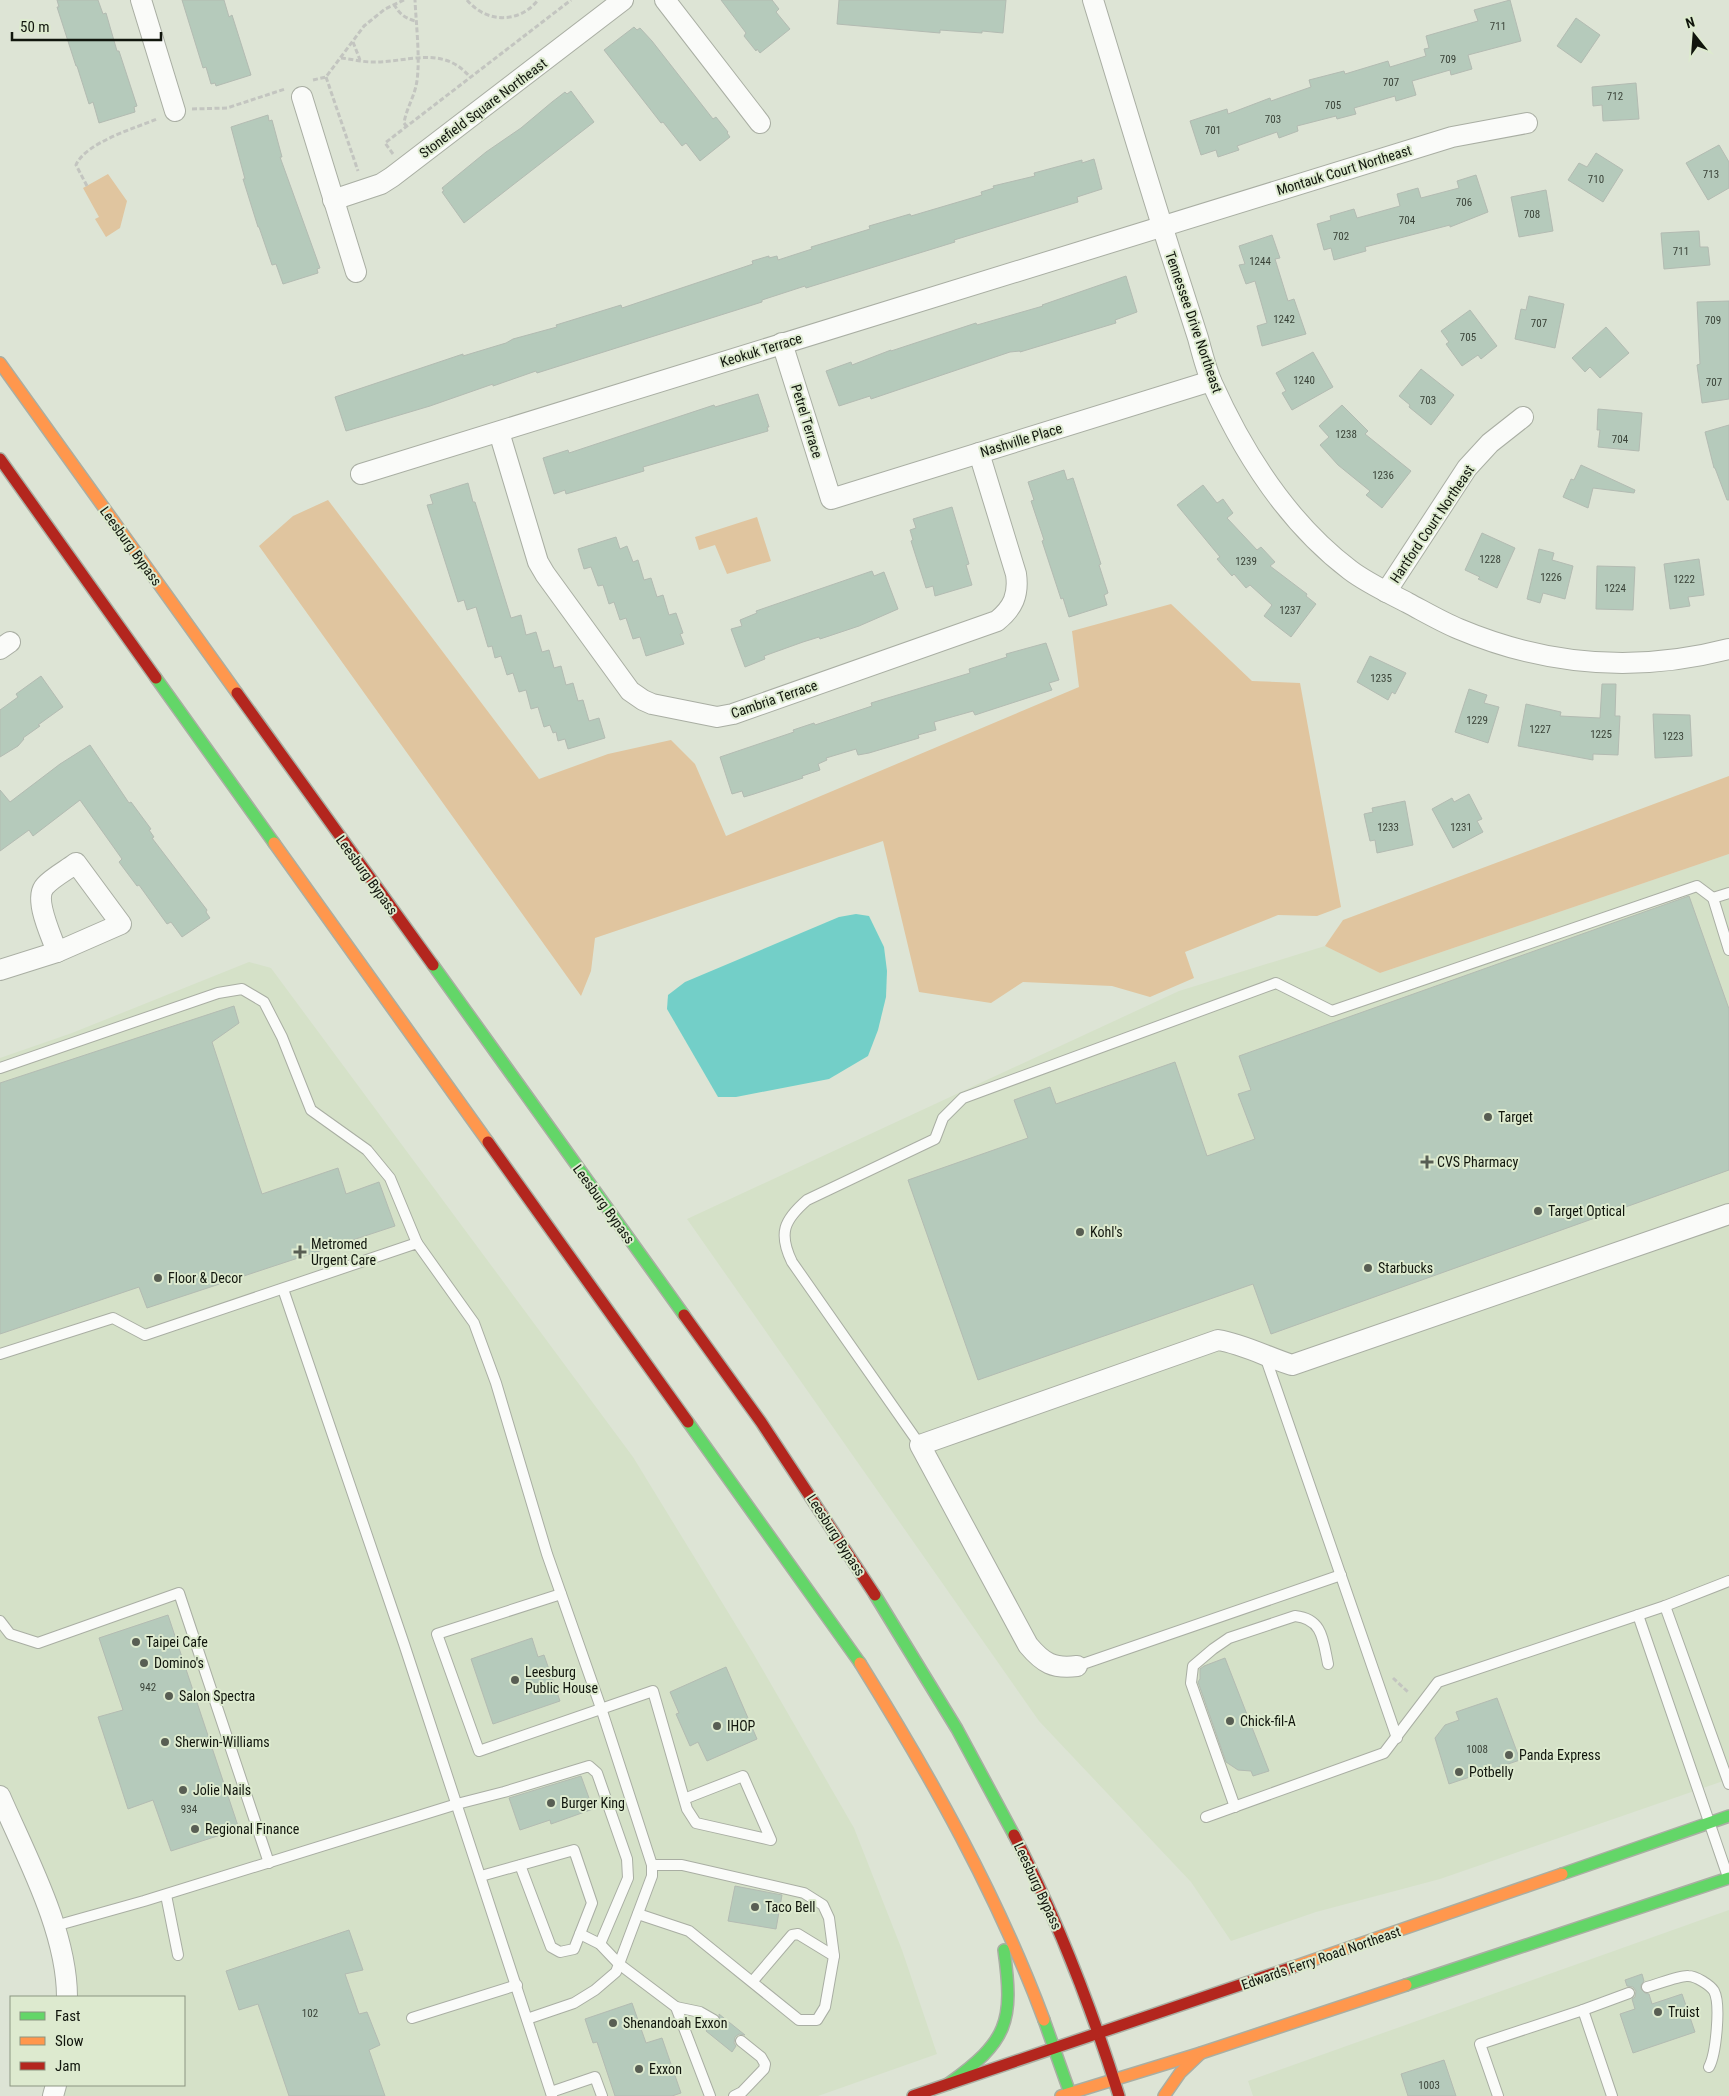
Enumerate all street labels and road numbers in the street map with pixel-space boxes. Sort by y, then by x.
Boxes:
street label: Stonefield Square Northeast [416,55,550,161]
street label: Montauk Court Northeast [1275,142,1413,198]
street label: Tennessee Drive Northeast [1162,249,1226,395]
street label: Keokuk Terrace [718,330,804,370]
street label: Petrel Terrace [788,382,826,460]
street label: Nashville Place [978,420,1064,460]
street label: Hartford Court Northeast [1387,462,1477,586]
street label: Leesburg Bypass [97,503,165,589]
street label: Cambria Terrace [729,677,820,721]
street label: Leesburg Bypass [333,832,401,918]
street label: Leesburg Bypass [570,1161,638,1247]
street label: Leesburg Bypass [804,1491,868,1579]
street label: Leesburg Bypass [1011,1840,1065,1932]
street label: Edwards Ferry Road Northeast [1239,1923,1403,1993]

